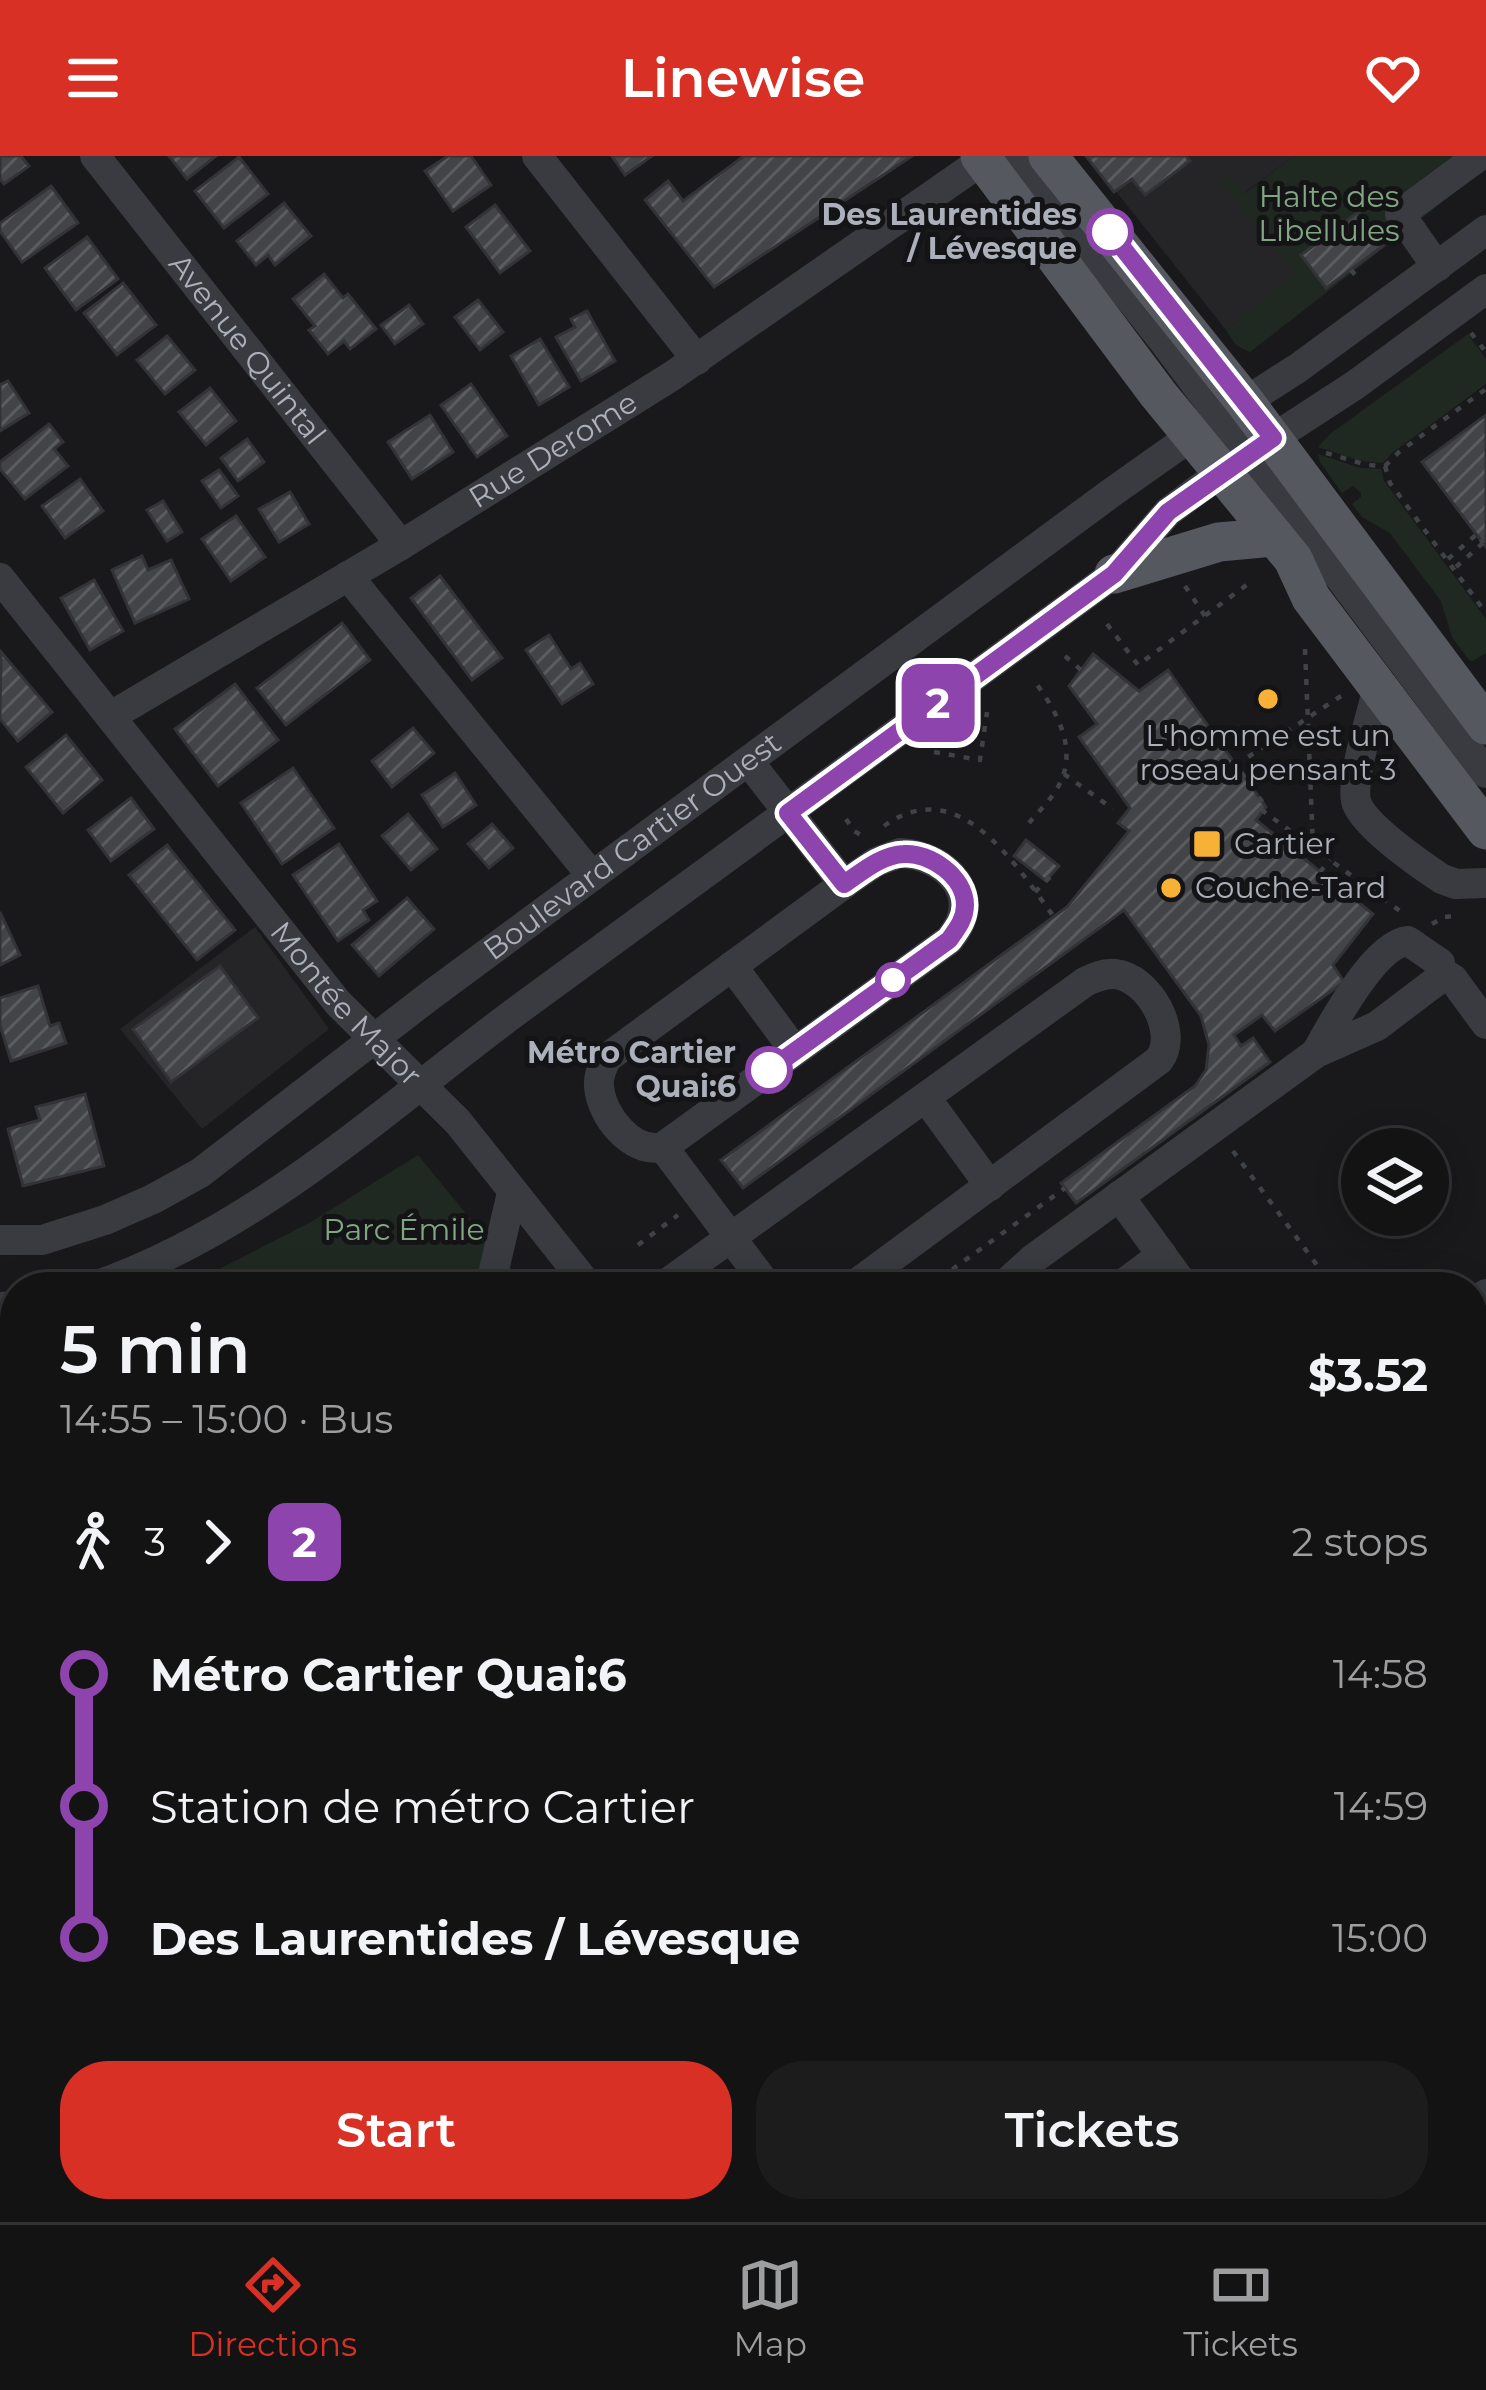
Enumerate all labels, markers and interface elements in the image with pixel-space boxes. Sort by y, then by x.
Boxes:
icon: menu [60,45,126,111]
text: Linewise [621,45,865,111]
icon: heart [1360,45,1426,111]
park label: Halte des Libellules [1258,178,1400,249]
place label: Des Laurentides / Lévesque [821,196,1077,267]
marker: Des Laurentides / Lévesque [1088,210,1132,254]
street label: Avenue Quintal [161,246,334,452]
street label: Rue Derome [462,383,644,516]
line badge: 2 [899,664,977,742]
text: 2 [926,677,950,729]
marker: L'homme est un roseau pensant 3 [1255,686,1281,712]
place label: L'homme est un roseau pensant 3 [1140,717,1396,788]
street label: Boulevard Cartier Ouest [476,724,788,968]
place label: Cartier [1234,825,1336,862]
marker: Cartier [1191,828,1223,860]
place label: Couche-Tard [1195,869,1386,906]
marker: Couche-Tard [1158,875,1184,901]
street label: Montée Major [263,914,430,1094]
unlabelled marker [877,964,909,996]
place label: Métro Cartier Quai:6 [527,1034,736,1105]
marker: Métro Cartier Quai:6 [747,1048,791,1092]
map controls [1341,1128,1449,1236]
button: layers [1341,1128,1449,1236]
park label: Parc Émile [323,1211,485,1248]
text: 5 min [60,1309,251,1390]
text: $3.52 [1308,1347,1428,1402]
text: 14:55 – 15:00 · Bus [60,1395,393,1443]
icon: walk [60,1509,126,1575]
icon: forward [184,1509,250,1575]
text: 2 [292,1516,317,1568]
text: 3 [144,1518,166,1566]
text: 2 stops [1292,1518,1428,1566]
text: Métro Cartier Quai:6 [150,1647,627,1702]
text: 14:58 [1333,1650,1428,1698]
text: Station de métro Cartier [150,1779,695,1834]
text: 14:59 [1334,1782,1428,1830]
text: Des Laurentides / Lévesque [150,1911,800,1966]
text: 15:00 [1332,1914,1428,1962]
button: Start [60,2061,732,2199]
button: Tickets [756,2061,1428,2199]
tab: Directions [188,2252,357,2364]
tab: Map [734,2252,807,2364]
tab: Tickets [1183,2252,1298,2364]

